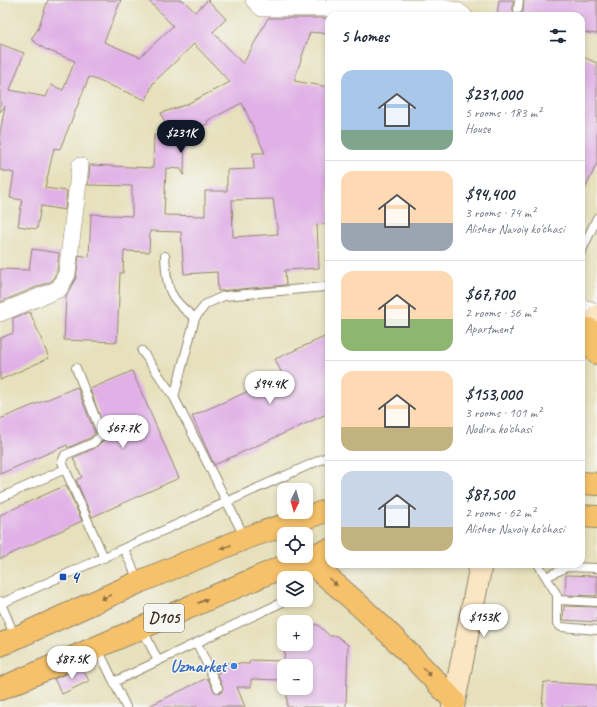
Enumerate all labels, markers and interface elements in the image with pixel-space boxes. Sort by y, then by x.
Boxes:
icon: filters [547,25,569,47]
text: 5 homes [341,26,389,47]
text: $231,000 [465,84,522,105]
icon: home [373,86,421,134]
text: 5 rooms · 183 m² [465,105,541,121]
pin: $231K [153,120,209,154]
text: House [465,121,490,137]
text: $231K [166,125,196,141]
text: $94,400 [465,184,514,205]
icon: home [373,187,421,235]
text: 3 rooms · 74 m² [465,205,535,221]
text: Alisher Navoiy ko'chasi [465,221,564,237]
text: $67,700 [465,284,515,305]
icon: home [373,287,421,335]
text: 2 rooms · 56 m² [465,305,535,321]
text: Apartment [465,321,513,337]
pin: $94.4K [237,371,303,405]
text: $94.4K [254,376,286,392]
text: $153,000 [465,384,522,405]
icon: home [373,387,421,435]
text: 3 rooms · 101 m² [465,405,541,421]
pin: $67.7K [90,415,156,449]
text: $67.7K [107,420,139,436]
text: Nodira ko'chasi [465,421,532,437]
north arrow [277,483,313,519]
map controls [277,483,313,695]
text: $87,500 [465,484,514,505]
icon: home [373,487,421,535]
text: 2 rooms · 62 m² [465,505,535,521]
text: Alisher Navoiy ko'chasi [465,521,564,537]
button: locate [277,527,313,563]
one-way arrow [220,544,232,550]
place label: 4 [71,567,81,588]
button: layers [277,571,313,607]
marker: 4 [58,572,68,582]
one-way arrow [328,578,339,587]
one-way arrow [101,594,112,600]
one-way arrow [197,598,208,604]
road number: D105 [144,604,184,632]
pin: $153K [456,604,512,638]
text: $153K [469,609,499,625]
button: + [277,615,313,651]
pin: $87.5K [39,646,105,680]
text: $87.5K [56,651,88,667]
place label: Uzmarket [170,656,228,677]
button: − [277,659,313,695]
marker: Uzmarket [229,661,239,671]
one-way arrow [423,667,432,677]

